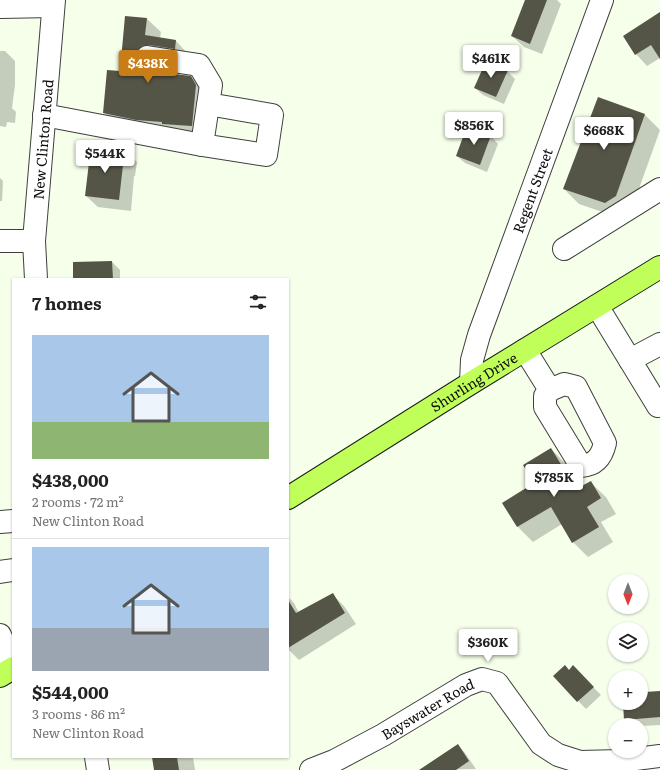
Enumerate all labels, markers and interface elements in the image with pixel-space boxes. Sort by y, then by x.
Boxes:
pin: $461K [463,45,519,79]
text: $461K [472,48,510,67]
pin: $438K [120,50,176,84]
text: $438K [128,53,168,72]
street label: New Clinton Road [27,78,57,200]
pin: $856K [446,112,502,146]
text: $856K [454,115,494,134]
pin: $668K [576,117,632,151]
text: $668K [584,120,624,139]
pin: $544K [77,140,133,174]
text: $544K [85,143,125,162]
street label: Regent Street [507,145,557,236]
text: 7 homes [32,290,102,315]
icon: filters [247,291,269,313]
street label: Shurling Drive [426,347,521,416]
icon: home [115,361,187,433]
pin: $785K [526,464,582,498]
text: $438,000 [32,467,109,492]
text: $785K [534,467,574,486]
text: 2 rooms · 72 m² [32,492,124,511]
text: New Clinton Road [32,511,144,530]
icon: home [115,573,187,645]
north arrow [608,574,648,614]
map controls [608,574,648,758]
button: layers [608,622,648,662]
pin: $360K [460,629,516,663]
text: $360K [468,632,508,651]
button: + [608,670,648,710]
street label: Bayswater Road [377,673,477,744]
text: $544,000 [32,679,109,704]
text: 3 rooms · 86 m² [32,704,125,723]
button: − [608,718,648,758]
text: New Clinton Road [32,723,144,742]

